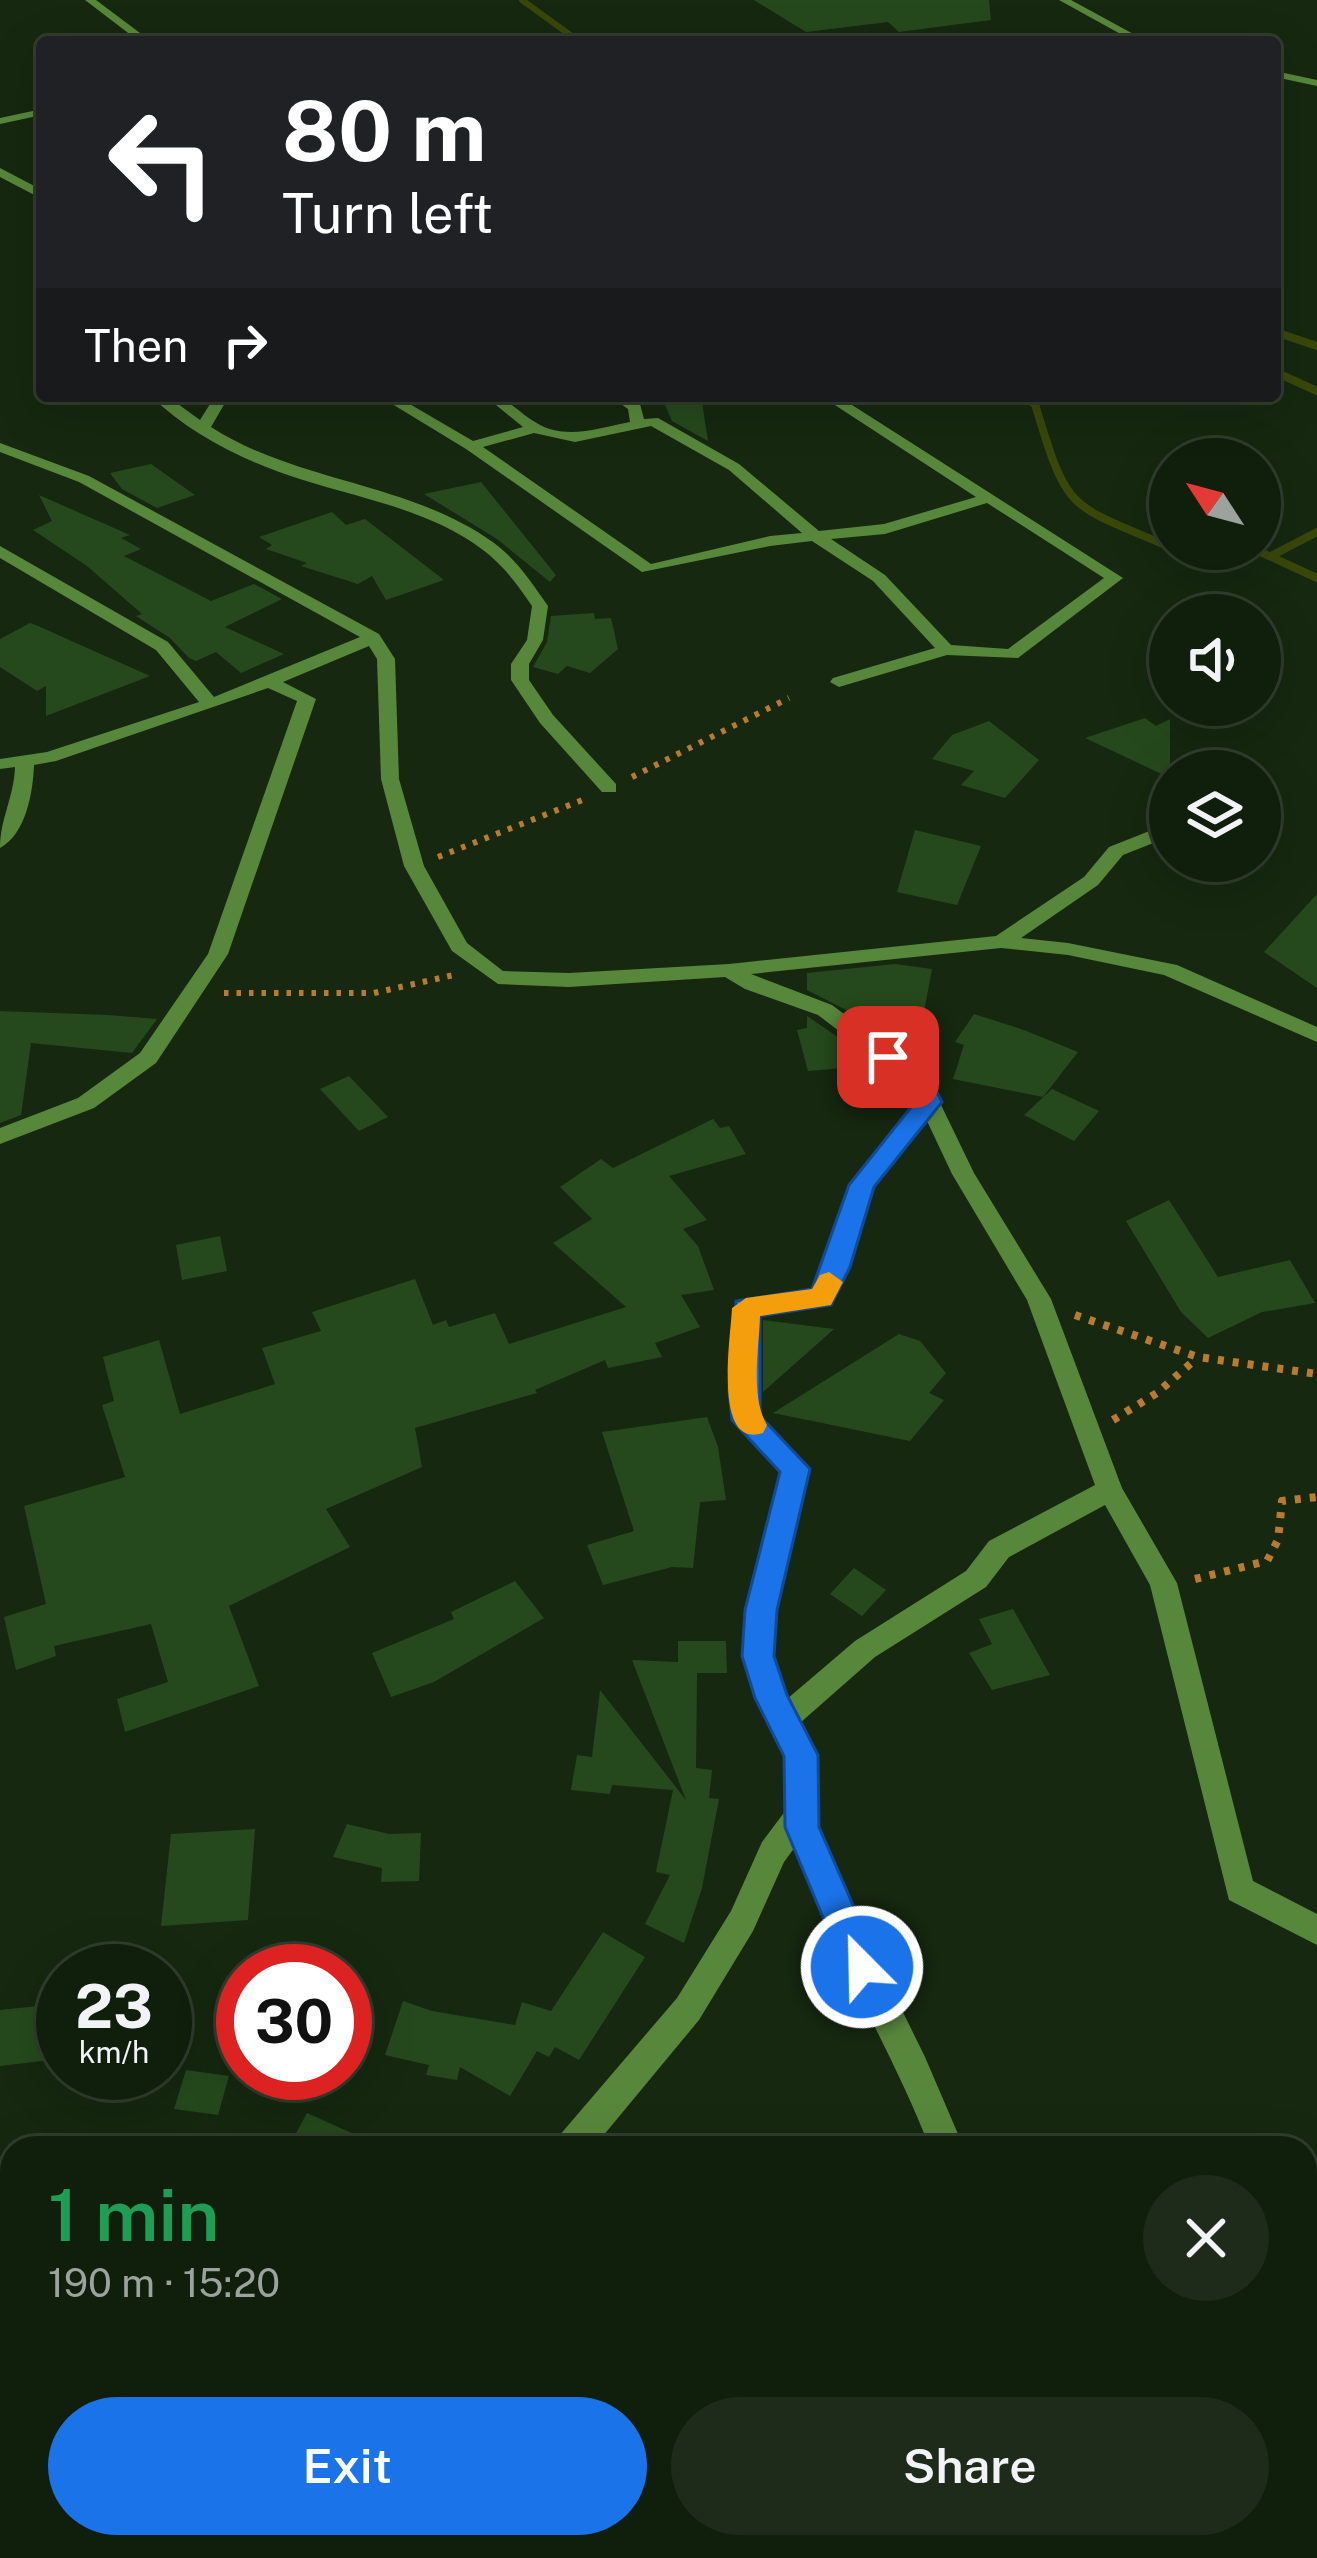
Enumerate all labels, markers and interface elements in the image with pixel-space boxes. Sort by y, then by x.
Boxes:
text: 80 m [282,81,486,180]
icon: left [84,84,240,240]
text: Turn left [282,182,493,245]
icon: right [212,312,278,378]
text: Then [84,319,188,372]
north arrow [1149,438,1281,570]
map controls [1149,438,1281,882]
button: sound [1149,594,1281,726]
button: layers [1149,750,1281,882]
pin [837,1006,939,1108]
icon: arrive [855,1024,921,1090]
position arrow [799,1904,925,2030]
speed limit sign: 30 [216,1944,372,2100]
text: 23 [75,1971,153,2042]
text: km/h [79,2034,149,2070]
text: 1 min [48,2173,219,2257]
button: close [1143,2175,1269,2301]
text: 190 m · 15:20 [48,2260,280,2306]
button: Exit [48,2397,647,2535]
button: Share [671,2397,1269,2535]

